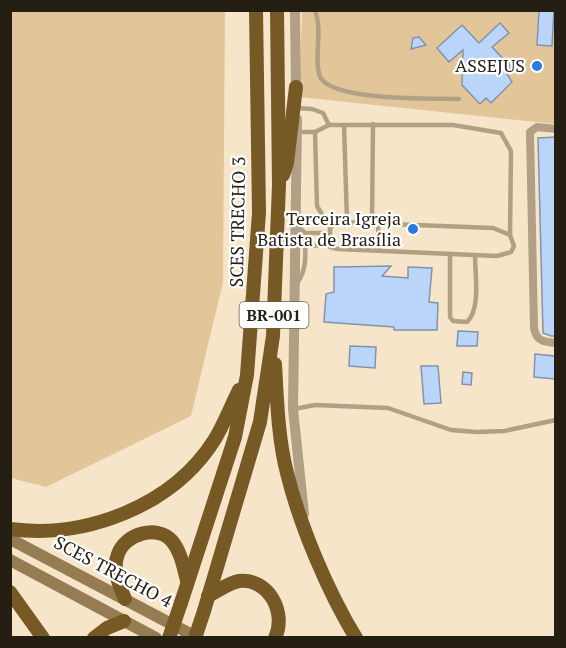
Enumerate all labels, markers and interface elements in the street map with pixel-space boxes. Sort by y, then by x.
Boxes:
place label: ASSEJUS [455,53,525,77]
marker: ASSEJUS [530,59,544,73]
street label: SCES TRECHO 3 [224,156,250,288]
place label: Terceira Igreja Batista de Brasília [257,206,401,251]
marker: Terceira Igreja Batista de Brasília [406,222,420,236]
road number: BR-001 [240,302,308,328]
street label: SCES TRECHO 4 [50,530,177,613]

